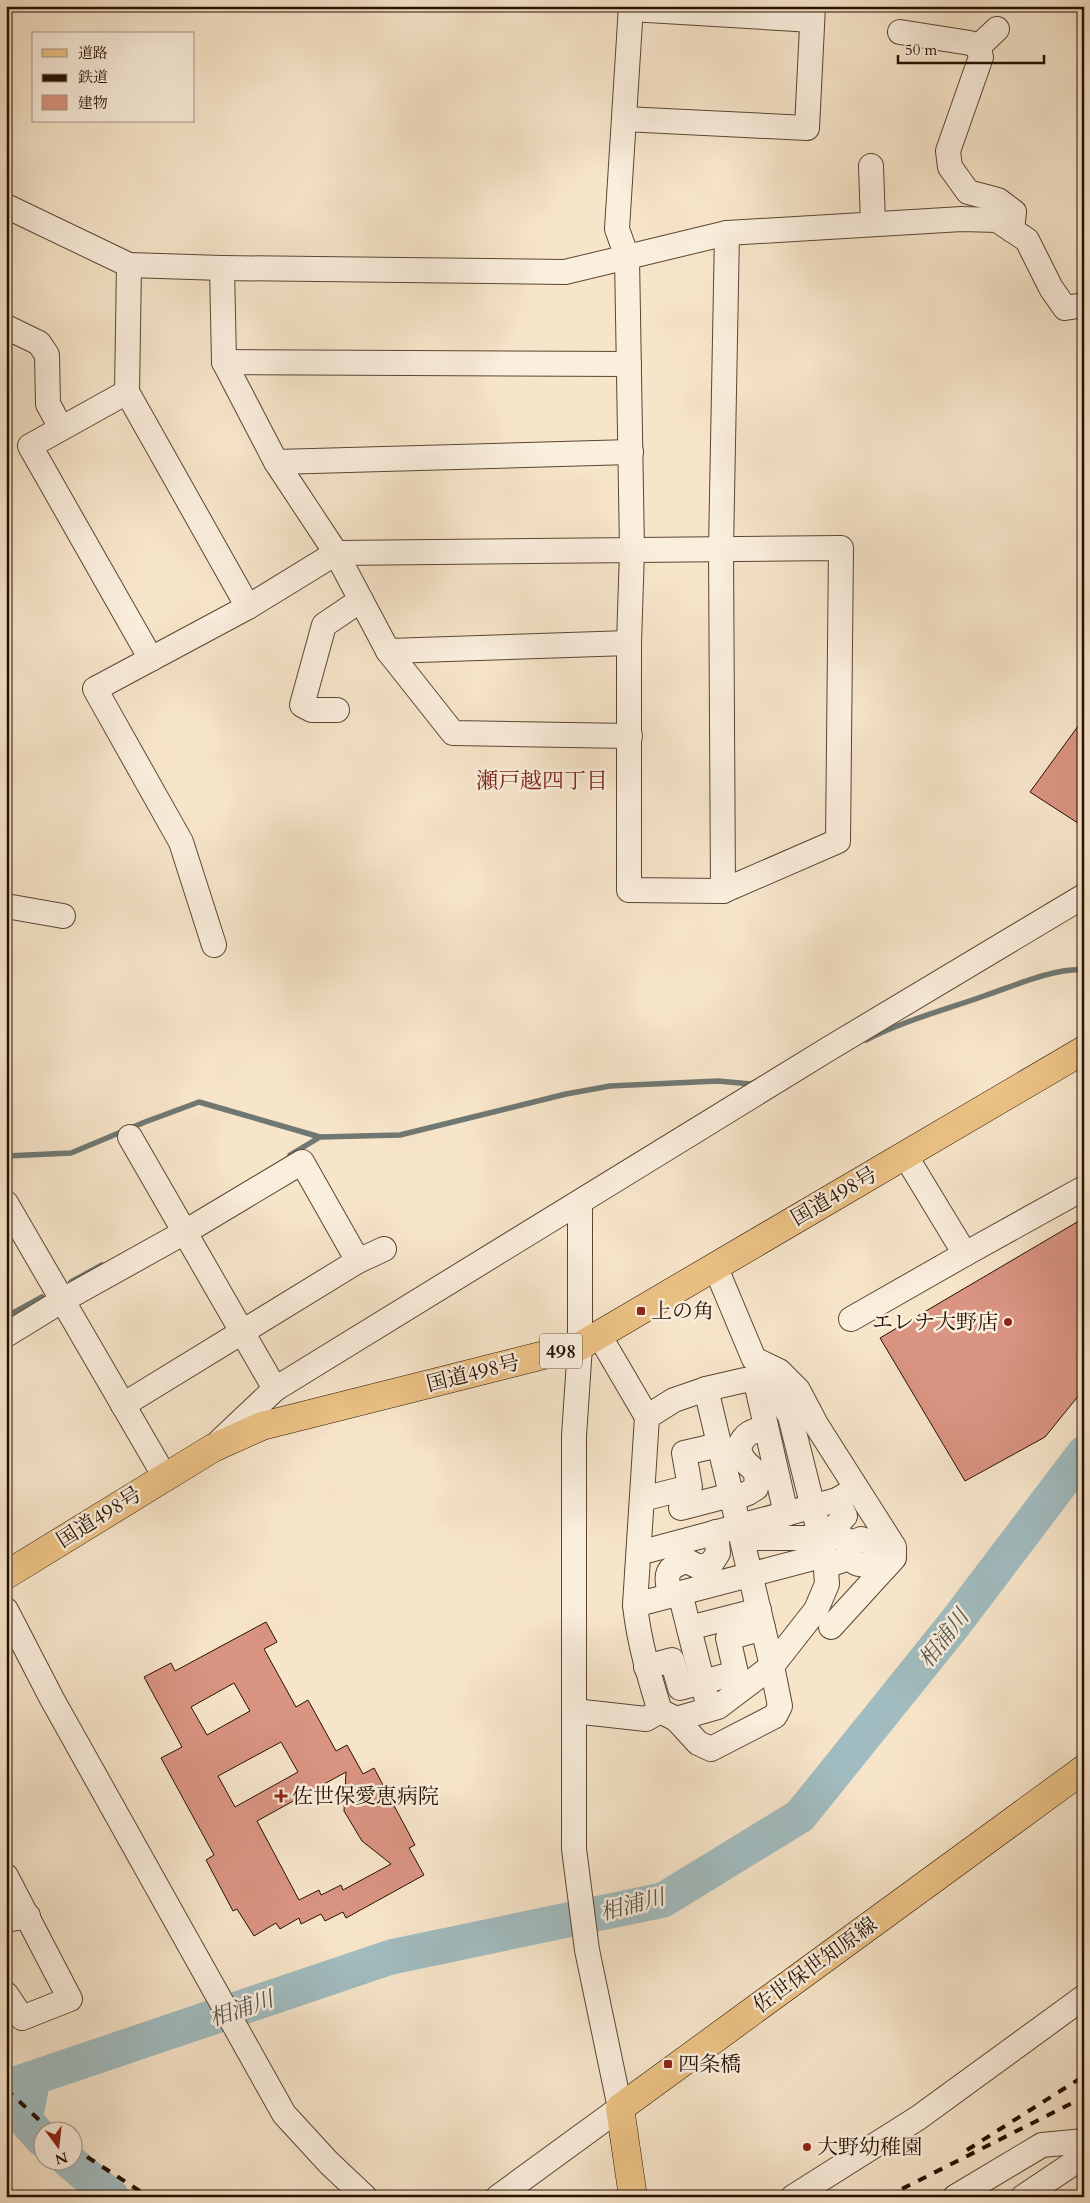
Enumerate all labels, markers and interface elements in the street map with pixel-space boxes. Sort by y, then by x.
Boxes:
legend [32,32,195,122]
scale bar [898,32,1044,64]
text: 50 m [905,40,937,60]
text: 道路 [78,43,108,63]
text: 鉄道 [78,67,108,87]
text: 建物 [78,93,108,113]
district label: 瀬戸越四丁目 [476,766,608,796]
street label: 国道498号 [786,1160,883,1233]
place label: 上の角 [651,1297,714,1326]
marker: 上の角 [635,1305,647,1317]
place label: エレナ大野店 [872,1308,998,1337]
marker: エレナ大野店 [1002,1316,1014,1328]
road number: 498 [540,1334,582,1368]
street label: 国道498号 [423,1348,523,1399]
street label: 国道498号 [51,1480,147,1555]
water label: 相浦川 [912,1602,977,1674]
place label: 佐世保愛恵病院 [292,1782,439,1811]
marker: 佐世保愛恵病院 [274,1789,288,1803]
water label: 相浦川 [596,1881,670,1928]
street label: 佐世保世知原線 [747,1910,883,2020]
water label: 相浦川 [205,1983,279,2034]
place label: 四条橋 [678,2050,741,2079]
marker: 四条橋 [662,2058,674,2070]
north arrow [32,2120,82,2170]
place label: 大野幼稚園 [817,2133,922,2162]
marker: 大野幼稚園 [801,2141,813,2153]
text: N [53,2147,70,2169]

